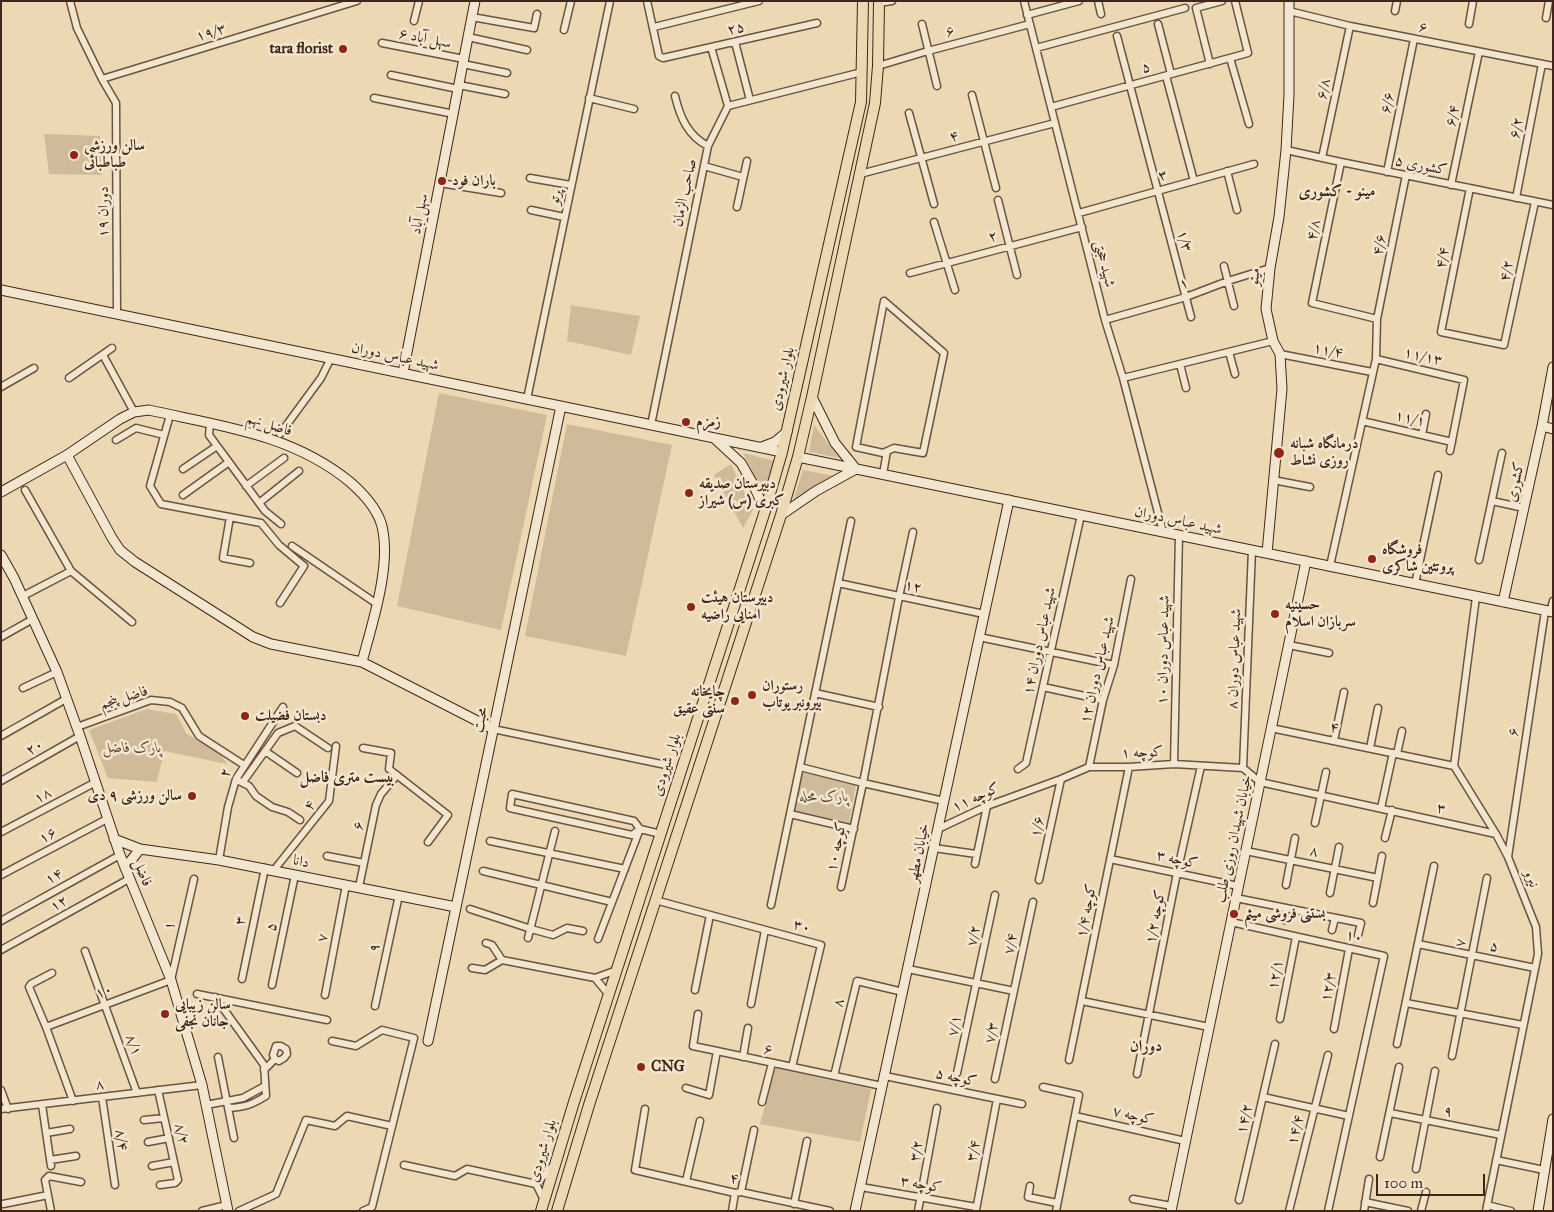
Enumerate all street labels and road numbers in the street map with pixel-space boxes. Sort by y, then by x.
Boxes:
street label: ۲۵ [726,18,746,40]
street label: ۶ [1417,18,1429,38]
street label: ۱۹/۳ [194,20,228,46]
street label: ۶ [944,22,956,42]
street label: سهل آباد ۶ [397,25,453,53]
street label: ۵ [1139,58,1153,78]
street label: ۶/۸ [1313,77,1335,101]
street label: ۶/۶ [1377,91,1399,115]
street label: ۶/۴ [1442,104,1464,128]
street label: ۶/۲ [1506,116,1528,140]
street label: ۴ [947,127,961,147]
street label: کشوری ۵ [1393,152,1449,180]
street label: صاحب الزمان [669,157,701,229]
street label: ۳ [1156,166,1170,186]
street label: دوران ۱۹ [95,186,113,238]
street label: پرتو [546,188,566,206]
street label: سهل آباد [407,192,433,236]
street label: ۴/۸ [1303,218,1325,242]
street label: ۲ [986,227,1000,247]
street label: ۱/۳ [1173,228,1195,254]
street label: ۴/۶ [1369,233,1391,257]
street label: شهید حجتی [1090,239,1118,289]
street label: ۴/۴ [1432,246,1454,270]
street label: ۴/۲ [1496,259,1518,283]
street label: مینو [1245,267,1265,287]
street label: ۱ [1177,274,1191,294]
street label: شهید عباس دوران [350,339,440,375]
street label: ۱۱/۴ [1311,339,1345,363]
street label: ۱۱/۱۳ [1402,344,1444,370]
street label: بلوار شیرودی [767,345,799,413]
street label: ۱۱/۱ [1393,407,1427,431]
street label: فاضل نهم [244,410,294,440]
street label: کشوری [1503,460,1529,504]
street label: شهید عباس دوران [1133,503,1223,539]
street label: ۱۲ [903,576,923,598]
street label: شهید عباس دوران ۱۴ [1020,585,1060,697]
street label: شهید عباس دوران ۱۰ [1154,595,1174,705]
street label: شهید عباس دوران ۸ [1224,608,1246,710]
street label: شهید عباس دوران ۱۲ [1077,615,1119,725]
street label: فاضل پنجم [98,682,150,714]
street label: محبت [469,705,493,735]
street label: ۴ [1328,718,1340,738]
street label: ۶ [1504,726,1524,738]
street label: بلوار شیرودی [648,731,686,799]
street label: ۲۰ [23,736,47,760]
street label: کوچه ۱ [1121,743,1163,763]
street label: ۲ [216,765,236,781]
street label: خیابان شهیدان روزی طلب [1212,773,1256,905]
street label: کوچه ۱۱ [949,779,1003,817]
street label: ۱۸ [31,784,55,808]
street label: ۴ [300,797,320,815]
street label: ۳ [1435,799,1447,819]
street label: ۱/۶ [1027,815,1049,839]
street label: ۶ [349,820,369,832]
street label: کوچه ۱۰ [823,820,851,874]
street label: خیابان مطهر [904,822,934,884]
street label: ۱۶ [36,824,60,848]
street label: ۸ [1308,842,1320,862]
street label: کوچه ۳ [1155,847,1199,873]
street label: دانا [291,852,311,872]
street label: فاضل [128,857,156,889]
street label: ۱۴ [42,865,66,889]
street label: نیرو [1519,868,1543,890]
street label: کوچه ۱/۴ [1073,882,1101,940]
street label: کوچه ۱/۲ [1142,888,1170,946]
street label: ۱۲ [47,892,71,916]
street label: ۳ [231,915,251,927]
street label: ۳۰ [791,916,813,938]
street label: ۱ [160,920,180,932]
street label: ۵ [262,921,282,933]
street label: ۷/۲ [963,924,985,948]
street label: ۱۰ [1344,926,1364,948]
street label: ۷ [313,932,333,944]
street label: ۷/۴ [1000,932,1022,956]
street label: ۷ [1451,937,1471,949]
street label: ۵ [1488,937,1500,957]
street label: ۹ [365,942,385,954]
street label: ۱۲/۱ [1264,958,1288,992]
street label: ۱۲/۳ [1317,970,1341,1004]
street label: ۱۰ [93,980,115,1004]
street label: ۸ [829,997,849,1009]
street label: ۷/۱ [944,1014,966,1038]
street label: ۷/۳ [981,1021,1003,1045]
street label: ۸/۱ [121,1032,145,1058]
street label: ۶ [762,1040,774,1060]
street label: کوچه ۵ [934,1065,978,1091]
street label: ۸ [95,1076,105,1094]
street label: ۱۴/۲ [1233,1102,1257,1136]
street label: ۹ [1442,1102,1454,1122]
street label: کوچه ۷ [1111,1103,1155,1129]
street label: ۱۴/۴ [1284,1113,1308,1147]
street label: بلوار شیرودی [525,1117,561,1185]
street label: ۸/۲ [170,1122,192,1146]
street label: ۸/۴ [111,1128,131,1152]
street label: ۳/۲ [906,1139,928,1163]
street label: ۳/۴ [963,1139,985,1163]
street label: ۴ [729,1170,739,1188]
street label: کوچه ۳ [899,1173,943,1197]

